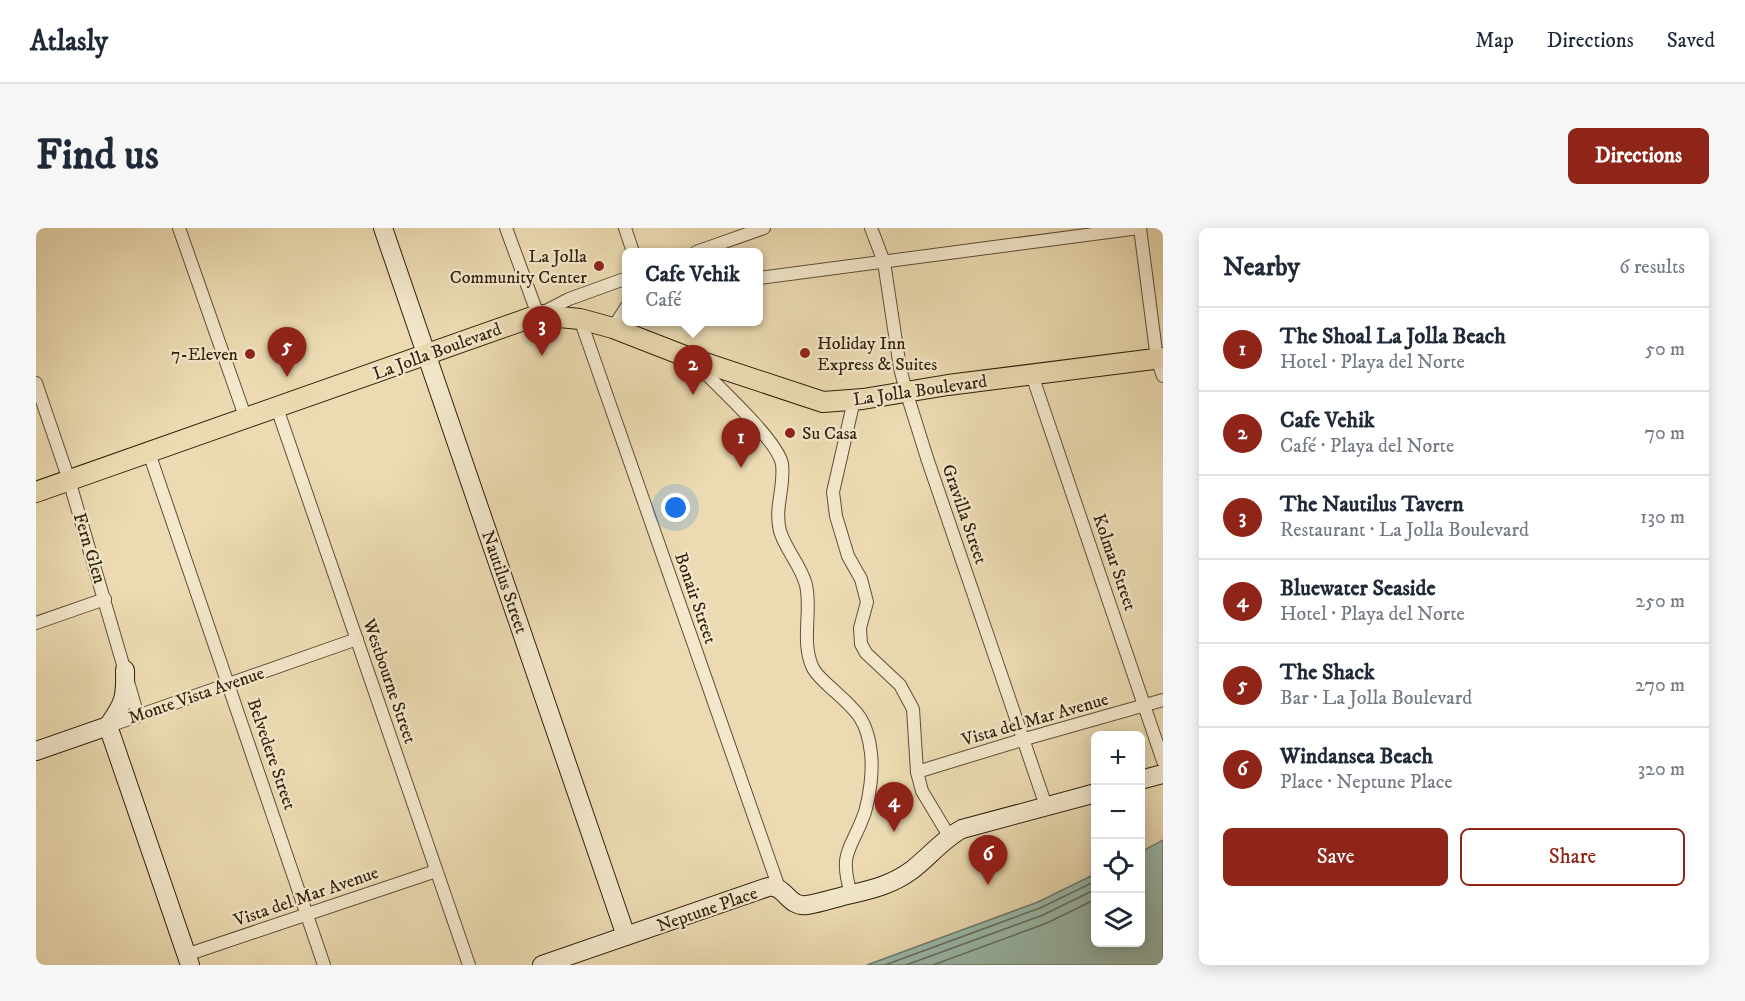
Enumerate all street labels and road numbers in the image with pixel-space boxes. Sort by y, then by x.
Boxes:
street label: La Jolla Boulevard [370,318,505,385]
street label: La Jolla Boulevard [852,371,989,411]
street label: Gravilla Street [937,461,992,567]
street label: Fern Glen [68,510,110,587]
street label: Kolmar Street [1087,511,1141,614]
street label: Nautilus Street [476,528,532,637]
street label: Bonair Street [669,550,721,647]
street label: Westbourne Street [357,615,421,747]
street label: Monte Vista Avenue [125,662,267,730]
street label: Vista del Mar Avenue [958,689,1111,752]
street label: Belvedere Street [242,696,300,813]
street label: Vista del Mar Avenue [230,862,382,932]
street label: Neptune Place [654,883,760,937]

